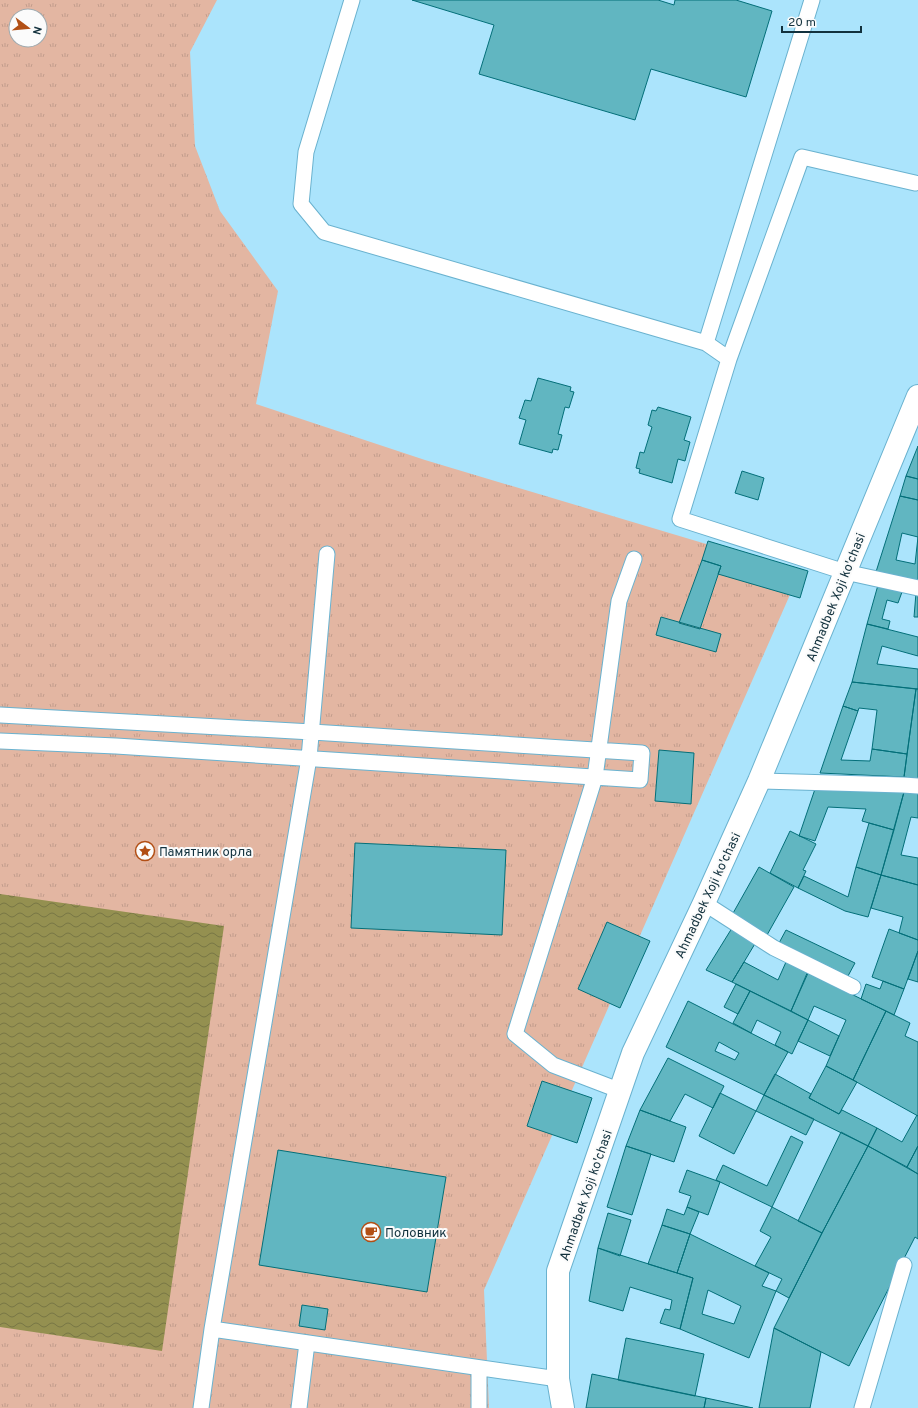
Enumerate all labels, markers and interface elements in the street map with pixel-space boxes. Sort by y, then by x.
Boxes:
north arrow [8,8,48,48]
scale bar [782,8,861,34]
text: 20 m [788,15,816,31]
text: N [29,25,44,36]
street label: Ahmadbek Xoji ko'chasi [804,531,870,664]
street label: Ahmadbek Xoji ko'chasi [673,830,745,961]
place icon: Памятник орла [134,840,156,862]
place label: Памятник орла [159,845,252,861]
street label: Ahmadbek Xoji ko'chasi [557,1128,617,1263]
cafe icon: Половник [360,1221,382,1243]
place label: Половник [385,1226,447,1242]

